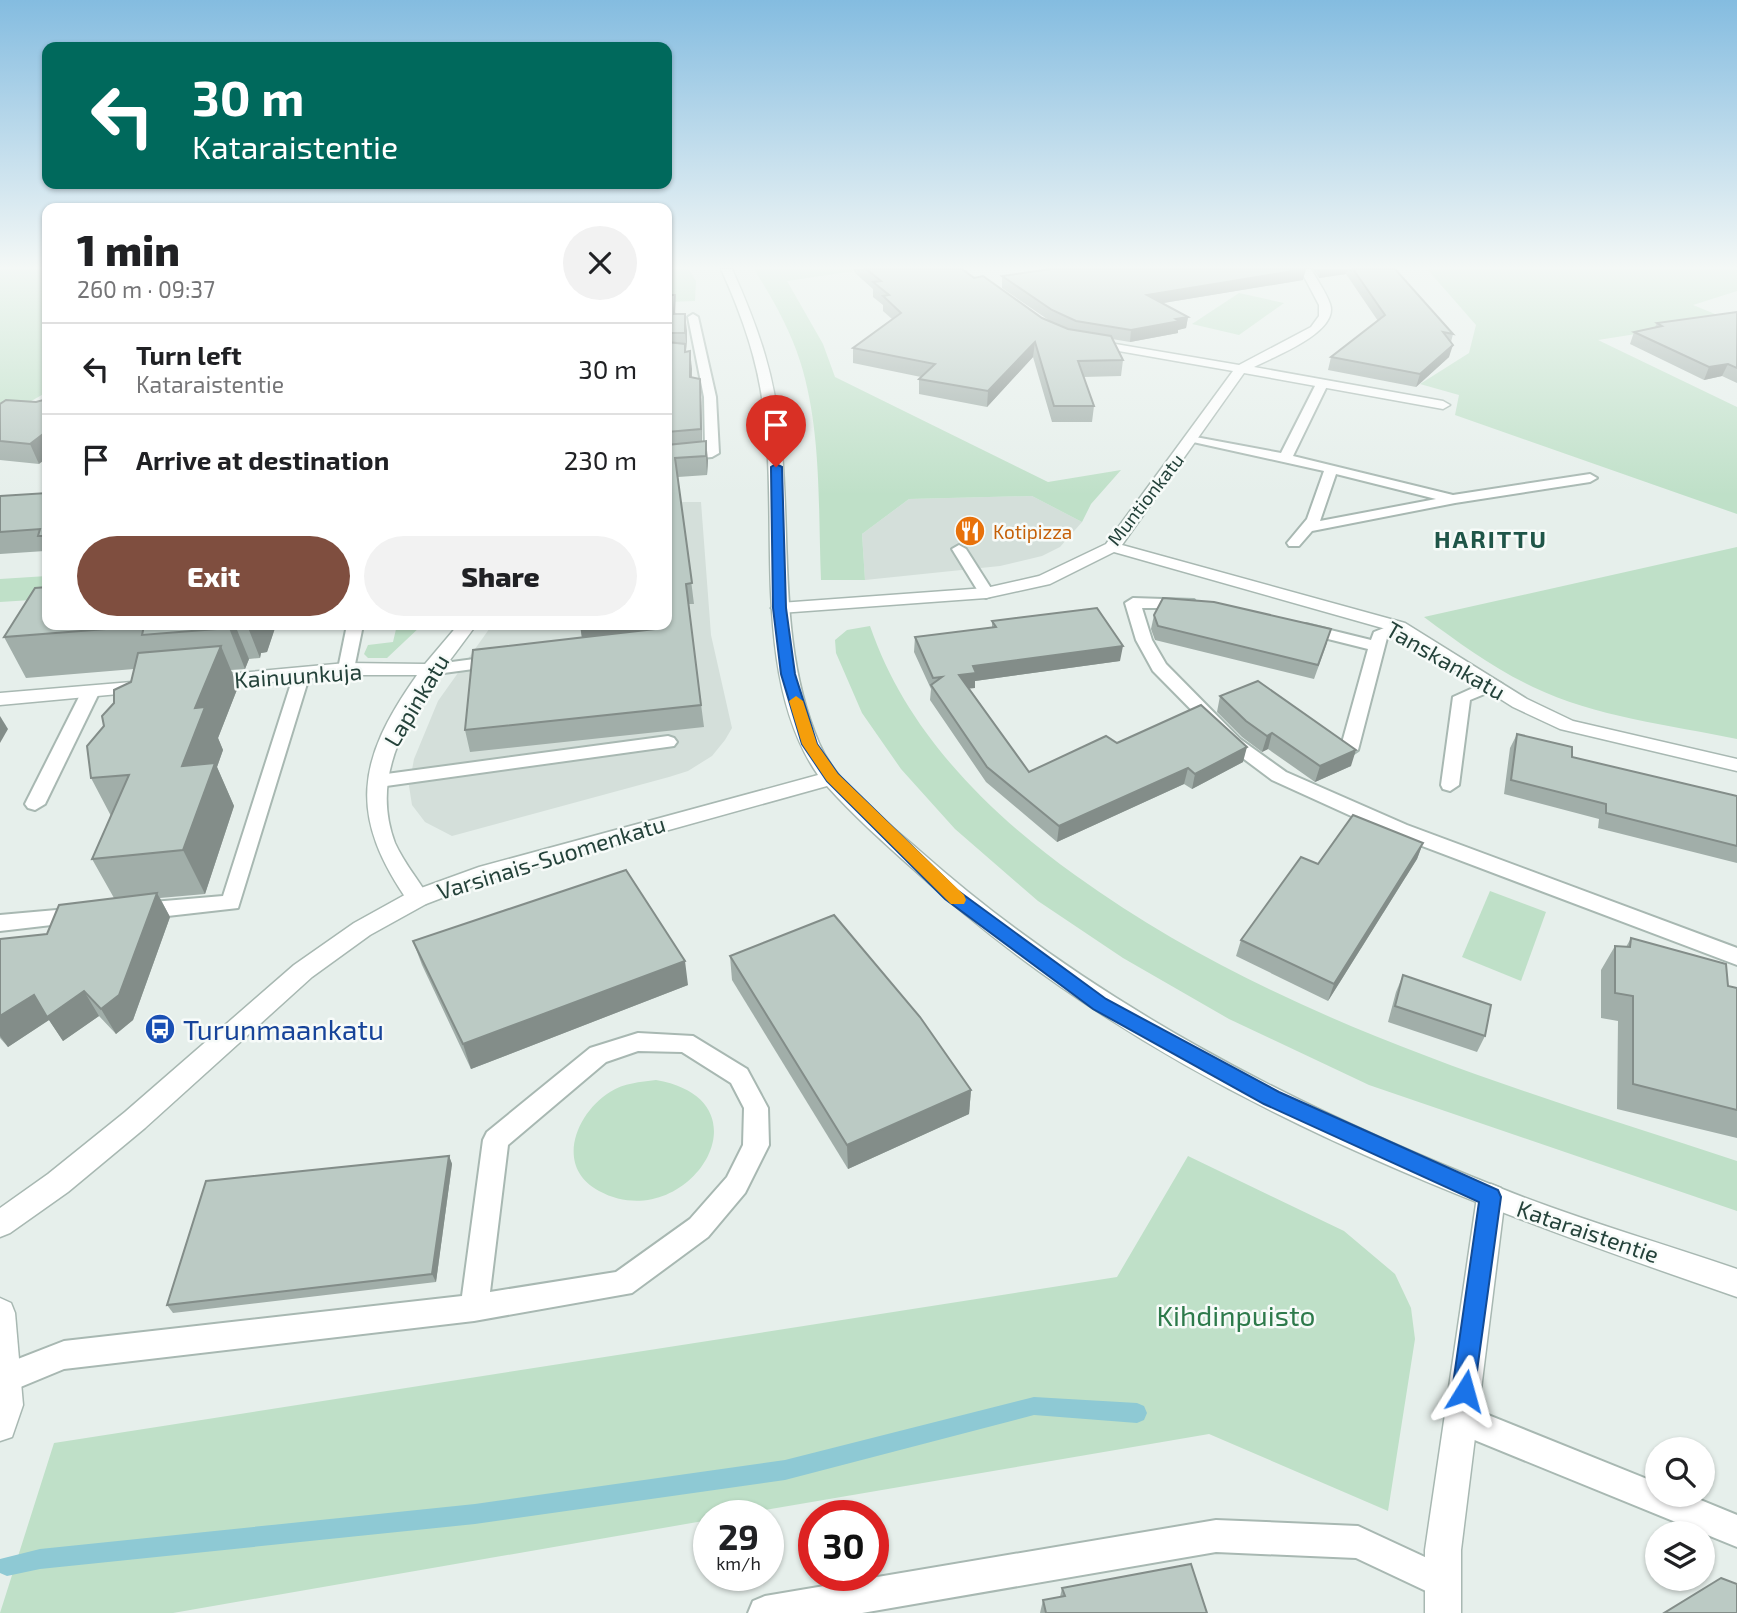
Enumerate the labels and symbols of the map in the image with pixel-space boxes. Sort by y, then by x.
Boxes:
pin [746,395,806,467]
street label: Muntionkatu [1102,448,1188,550]
restaurant icon: Kotipizza [953,514,987,548]
place label: Kotipizza [993,520,1072,543]
district label: HARITTU [1434,524,1548,553]
street label: Tanskankatu [1382,615,1510,705]
street label: Lapinkatu [377,649,455,751]
street label: Kainuunkuja [233,657,363,693]
street label: Varsinais-Suomenkatu [433,809,669,905]
bus stop icon: Turunmaankatu [143,1012,177,1046]
place label: Turunmaankatu [183,1012,384,1046]
street label: Kataraistentie [1513,1194,1663,1268]
park label: Kihdinpuisto [1157,1298,1315,1332]
position arrow [1428,1354,1502,1428]
speed limit sign: 30 [798,1500,889,1591]

